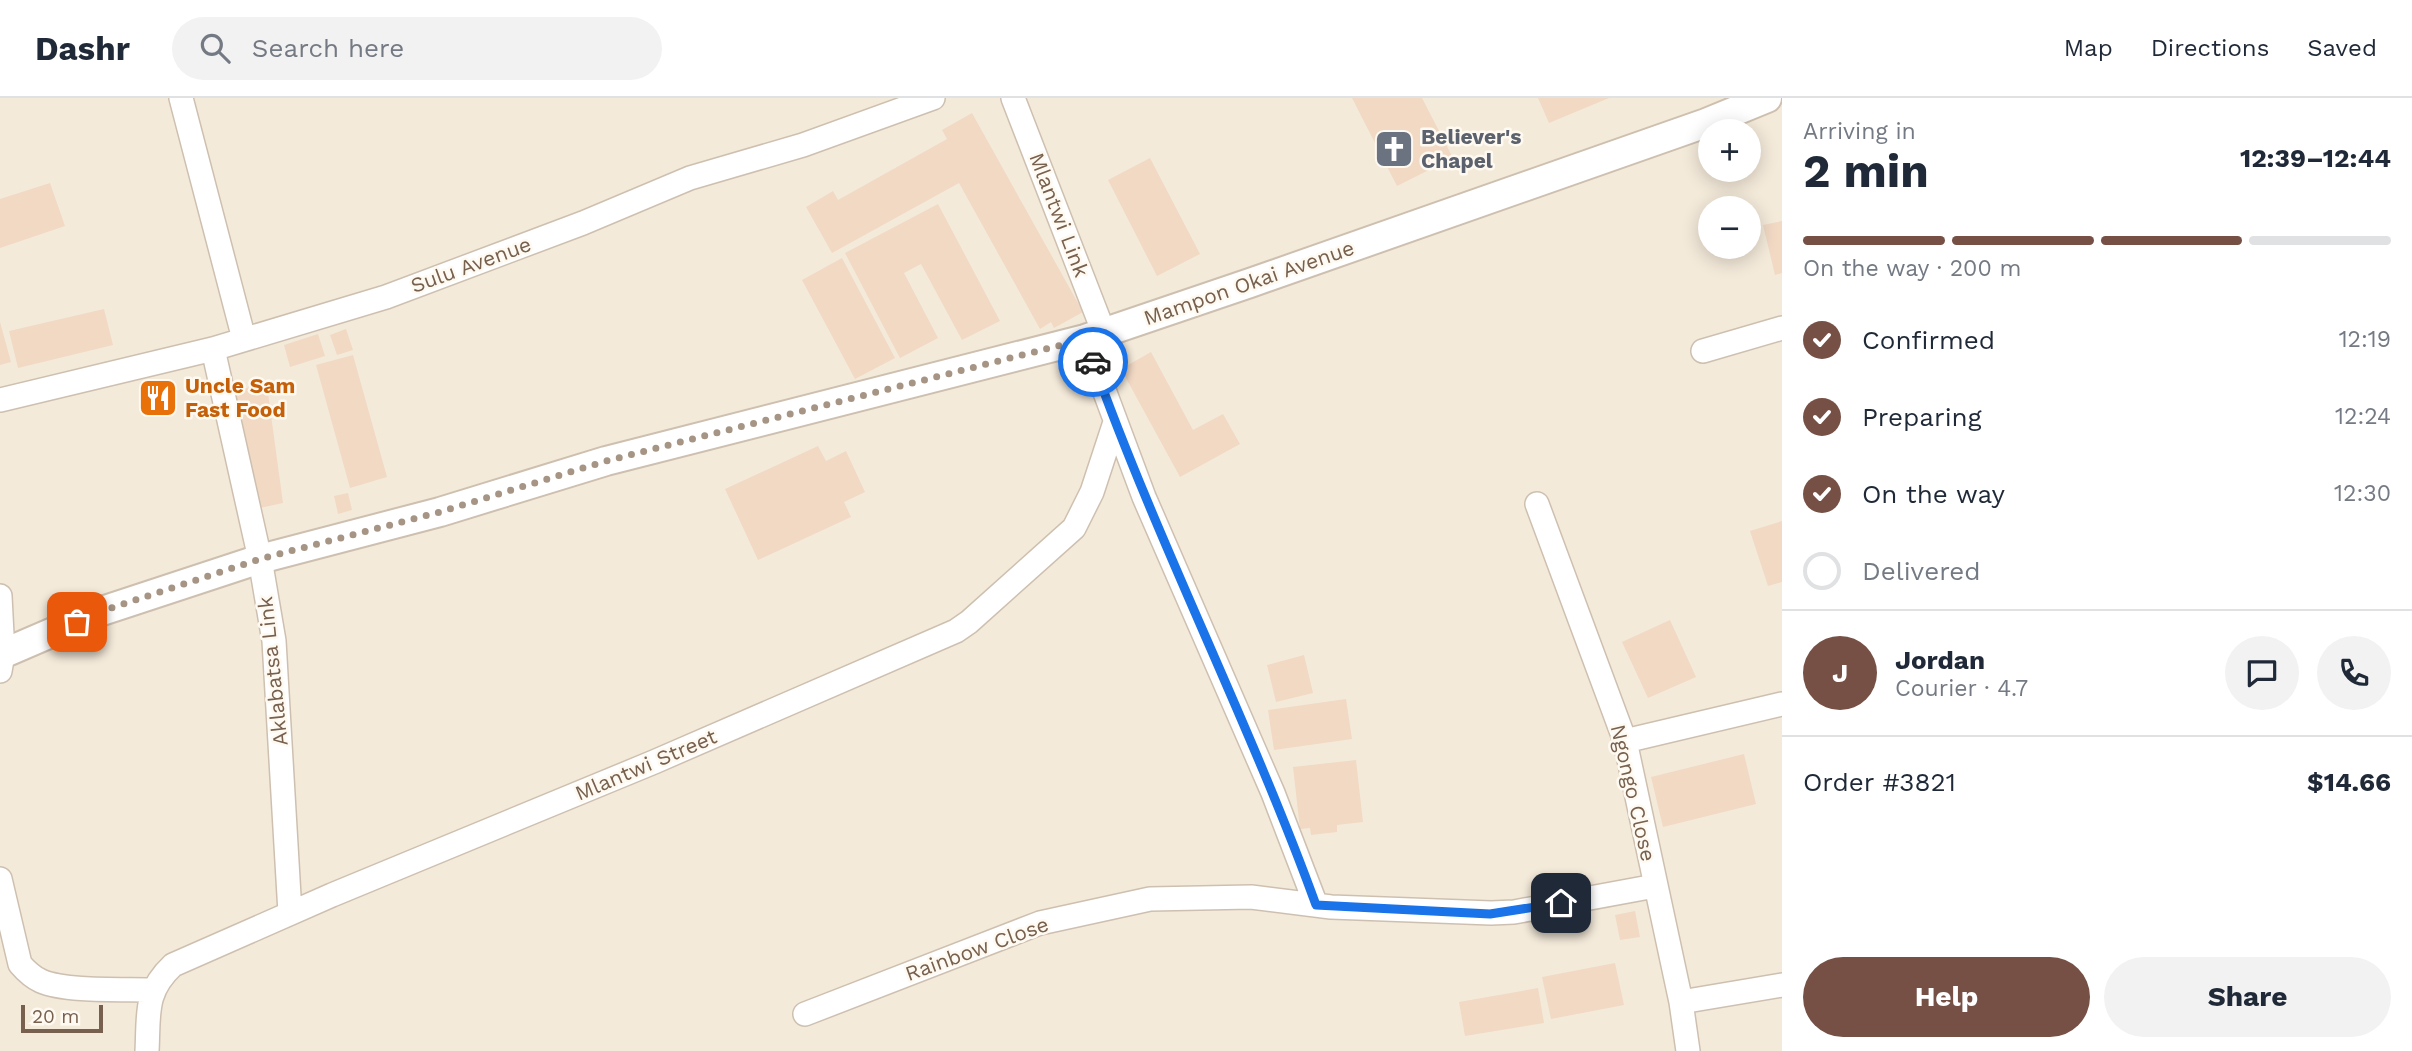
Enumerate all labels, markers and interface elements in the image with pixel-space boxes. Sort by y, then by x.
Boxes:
search box [172,17,662,80]
text: Dashr [35,29,130,68]
icon: search [196,29,234,67]
text: Search here [252,33,404,63]
text: Map [2064,34,2113,62]
text: Directions [2151,34,2269,62]
text: Saved [2307,34,2377,62]
text: Arriving in [1803,118,1916,145]
map controls [1698,119,1761,259]
button: + [1698,119,1761,182]
place label: Believer's Chapel [1421,124,1521,173]
church icon: Believer's Chapel [1373,128,1415,170]
text: 12:39–12:44 [2240,143,2391,173]
text: 2 min [1803,144,1929,198]
street label: Mlantwi Link [1024,149,1095,281]
button: − [1698,196,1761,259]
street label: Sulu Avenue [407,231,534,298]
street label: Mampon Okai Avenue [1140,235,1357,330]
text: On the way · 200 m [1803,255,2021,282]
icon: check [1803,321,1841,359]
text: Confirmed [1862,325,1995,355]
text: 12:19 [2339,326,2391,353]
courier [1058,327,1128,397]
icon: car [1074,343,1112,381]
place label: Uncle Sam Fast Food [185,373,295,422]
restaurant icon: Uncle Sam Fast Food [137,377,179,419]
icon: check [1803,398,1841,436]
text: Preparing [1862,402,1982,432]
text: 12:24 [2335,403,2391,430]
icon: check [1803,475,1841,513]
text: On the way [1862,479,2005,509]
text: 12:30 [2334,480,2391,507]
text: Delivered [1862,556,1981,586]
pin [47,592,107,652]
street label: Aklabatsa Link [252,595,293,747]
icon: bag [58,603,96,641]
button: chat [2225,636,2299,710]
button: phone [2317,636,2391,710]
text: Jordan [1895,645,1985,675]
text: J [1832,658,1848,688]
text: Courier · 4.7 [1895,675,2028,702]
street label: Ngongo Close [1606,722,1661,864]
street label: Mlantwi Street [571,723,720,806]
text: Order #3821 [1803,767,1956,797]
text: $14.66 [2307,767,2391,797]
pin [1531,873,1591,933]
icon: home [1542,884,1580,922]
street label: Rainbow Close [902,911,1052,986]
button: Help [1803,957,2090,1037]
button: Share [2104,957,2391,1037]
scale bar [21,1002,103,1034]
text: 20 m [32,1005,79,1028]

